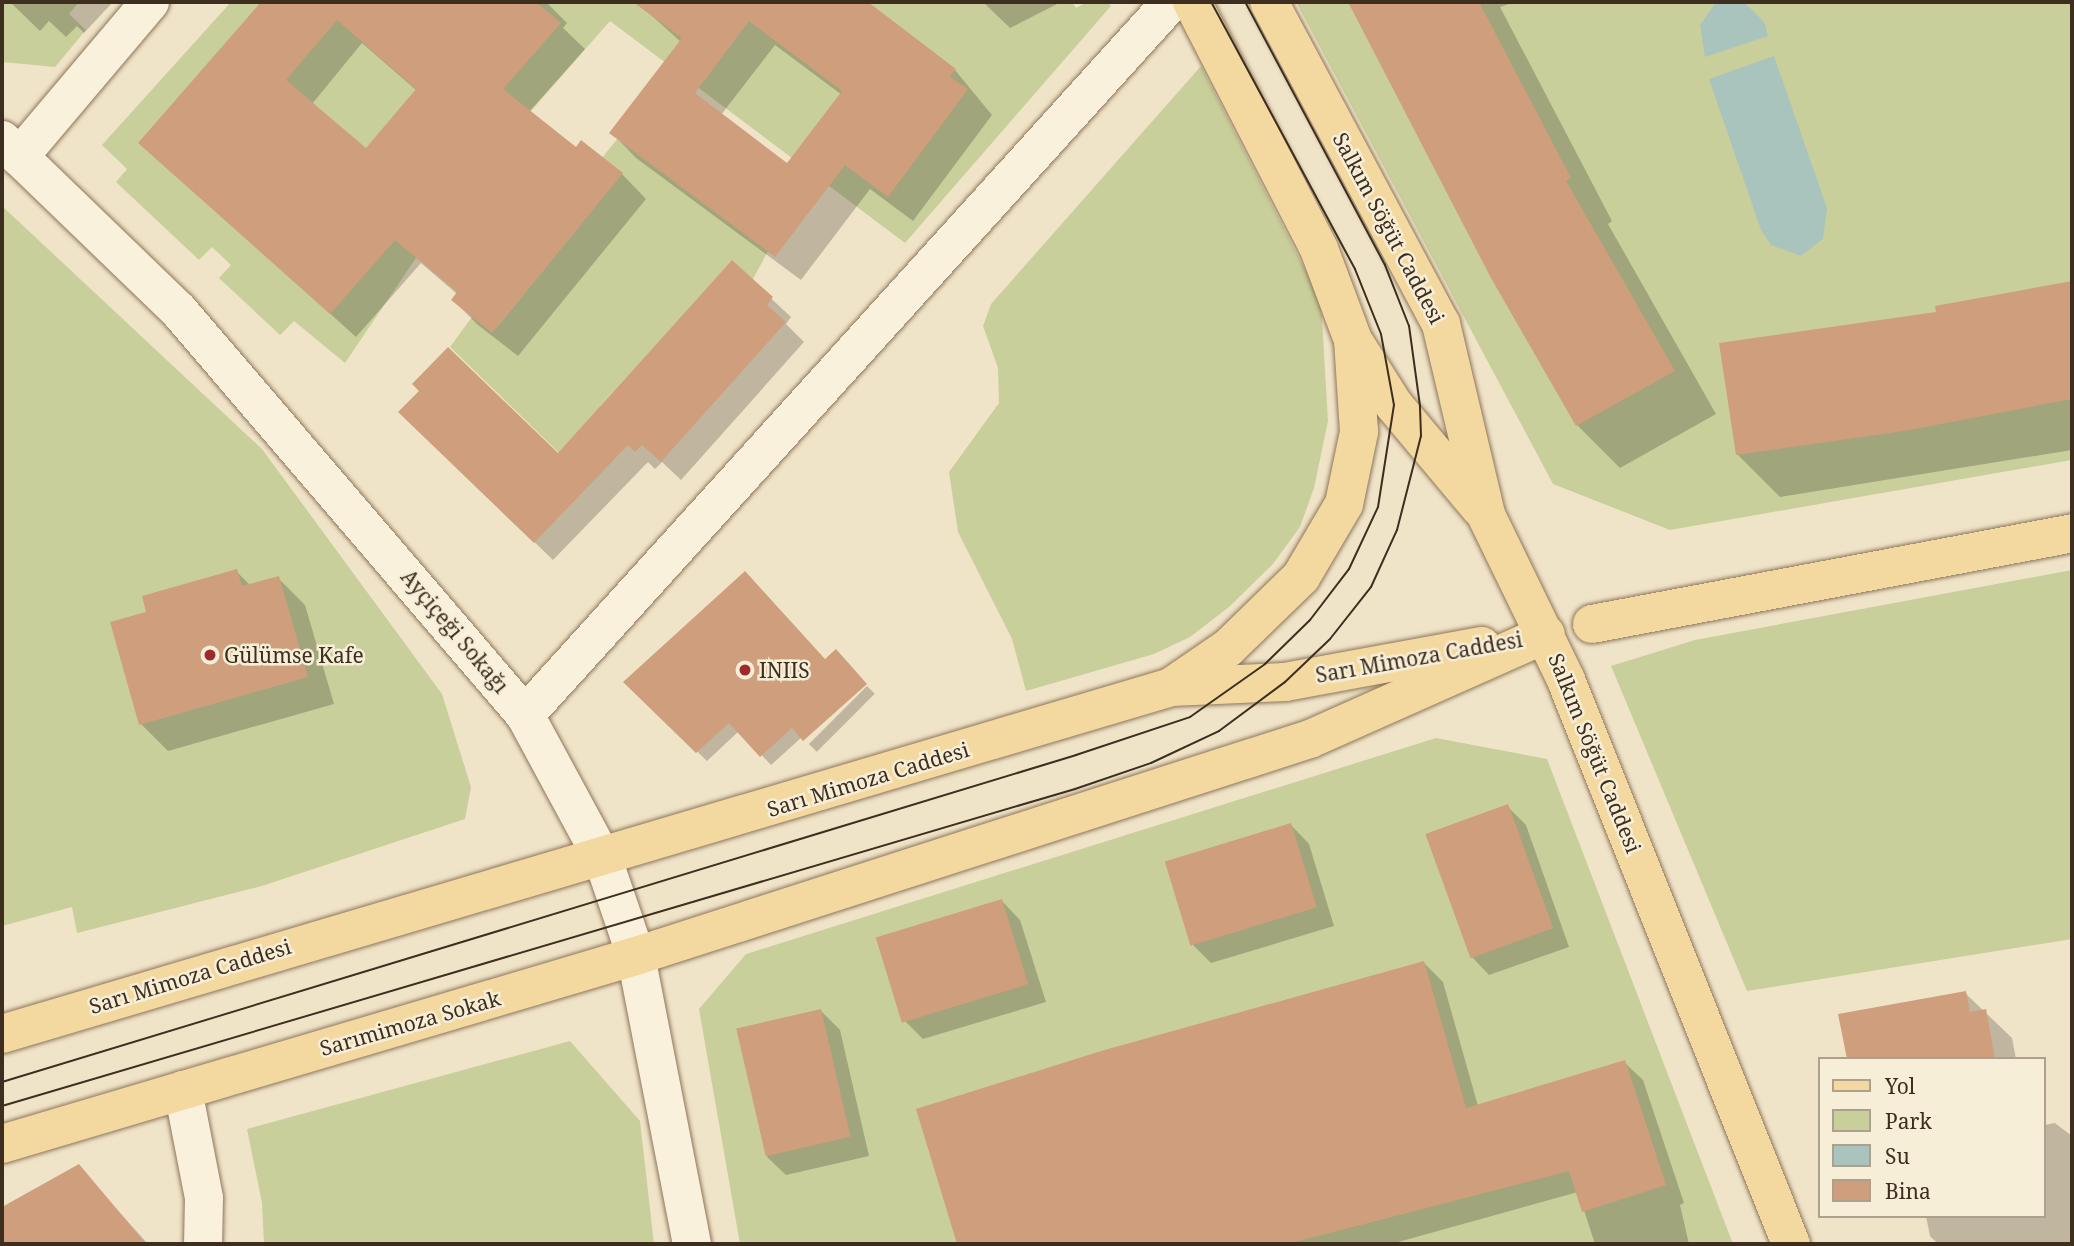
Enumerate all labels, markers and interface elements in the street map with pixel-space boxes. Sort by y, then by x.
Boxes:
street label: Salkım Söğüt Caddesi [1328,128,1450,328]
street label: Ayçiçeği Sokağı [396,564,514,698]
street label: Sarı Mimoza Caddesi [1314,626,1524,688]
place label: Gülümse Kafe [224,642,364,668]
marker: Gülümse Kafe [202,647,218,663]
street label: Salkım Söğüt Caddesi [1543,650,1647,856]
place label: INIIS [759,657,810,683]
marker: INIIS [737,662,753,678]
street label: Sarı Mimoza Caddesi [764,736,972,822]
street label: Sarı Mimoza Caddesi [86,933,294,1019]
street label: Sarımimoza Sokak [317,985,503,1061]
legend [1818,1057,2046,1218]
text: Yol [1885,1072,1915,1100]
text: Park [1885,1107,1932,1135]
text: Su [1885,1142,1910,1170]
text: Bina [1885,1177,1931,1205]

